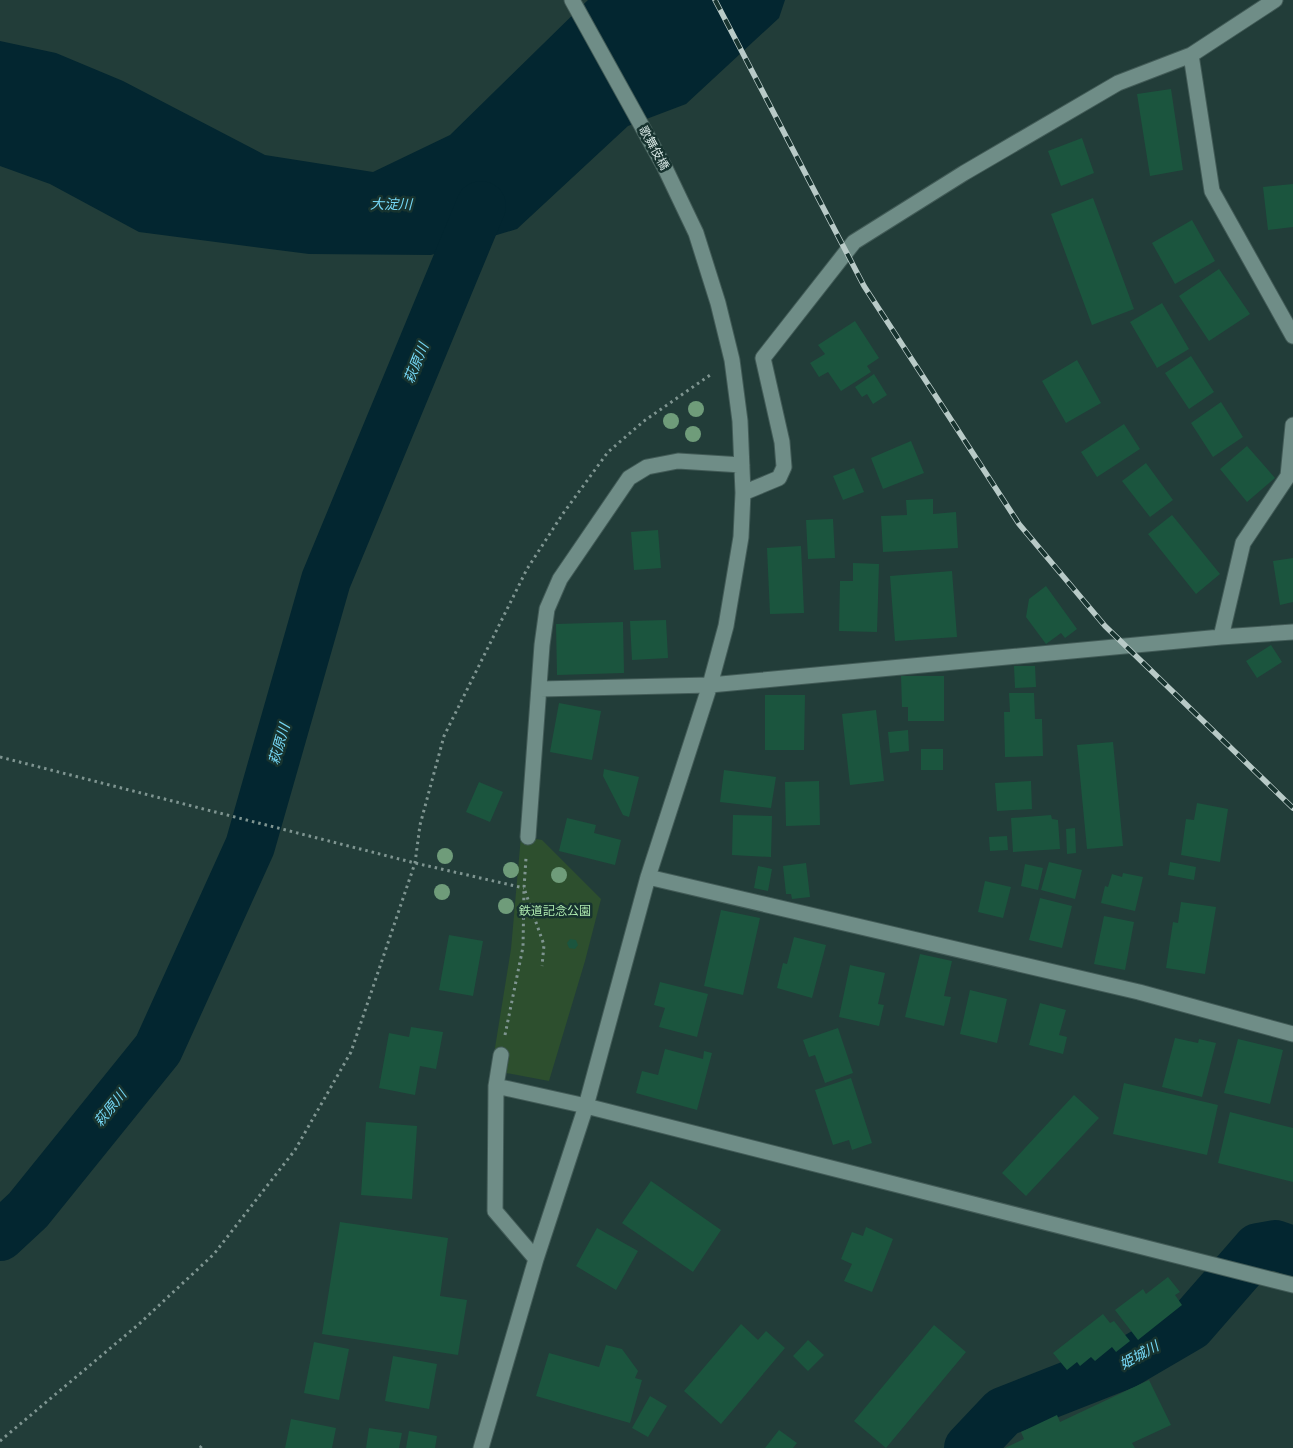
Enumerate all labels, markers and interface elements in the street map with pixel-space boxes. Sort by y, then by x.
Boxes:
street label: 歌舞伎橋 [636,124,672,172]
water label: 大淀川 [370,196,414,212]
water label: 萩原川 [401,339,432,385]
water label: 萩原川 [266,720,293,766]
park label: 鉄道記念公園 [519,904,591,918]
water label: 萩原川 [91,1085,131,1129]
water label: 姫城川 [1117,1337,1163,1372]

